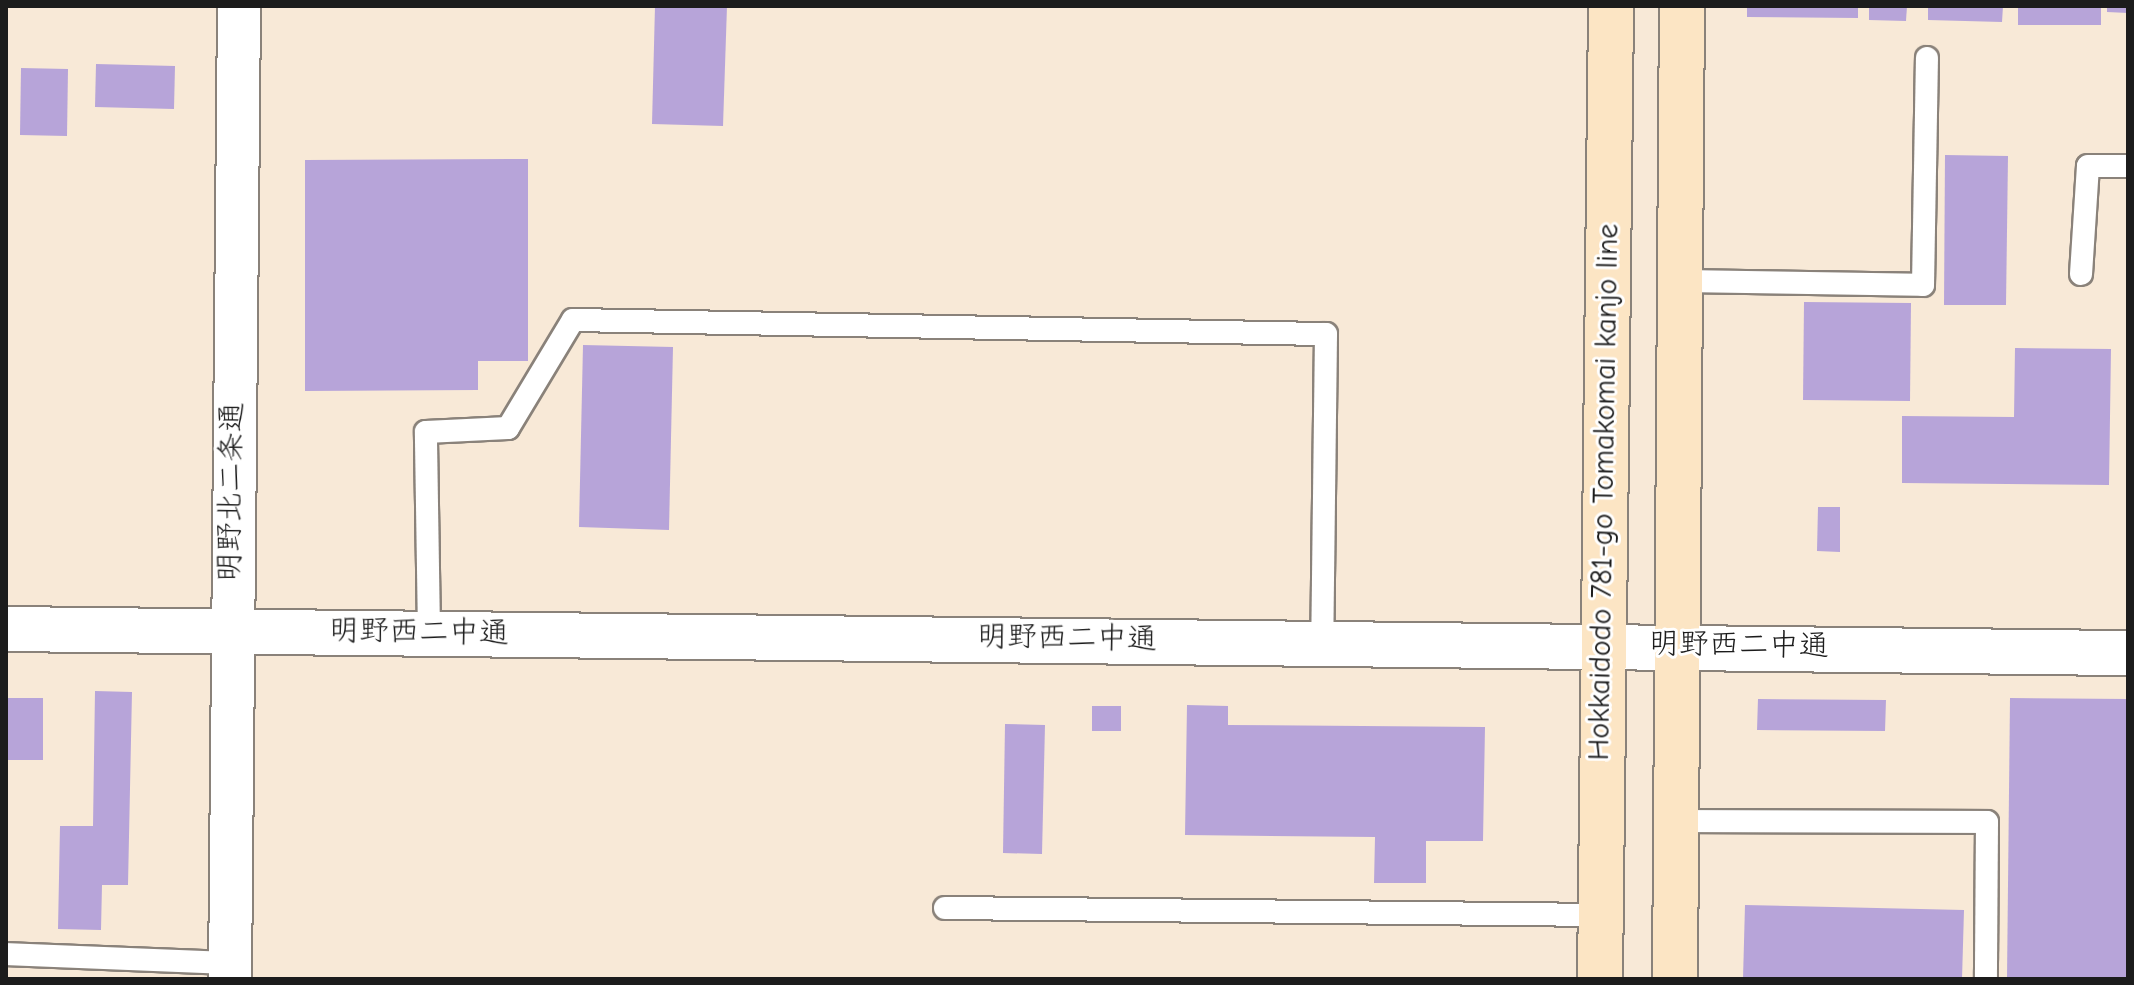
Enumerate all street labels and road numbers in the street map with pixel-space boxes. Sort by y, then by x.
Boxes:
street label: Hokkaidodo 781-go Tomakomai kanjo line [1581,223,1627,761]
street label: 明野北二条通 [211,402,251,582]
street label: 明野西二中通 [329,612,509,652]
street label: 明野西二中通 [977,618,1157,658]
street label: 明野西二中通 [1649,625,1829,665]

